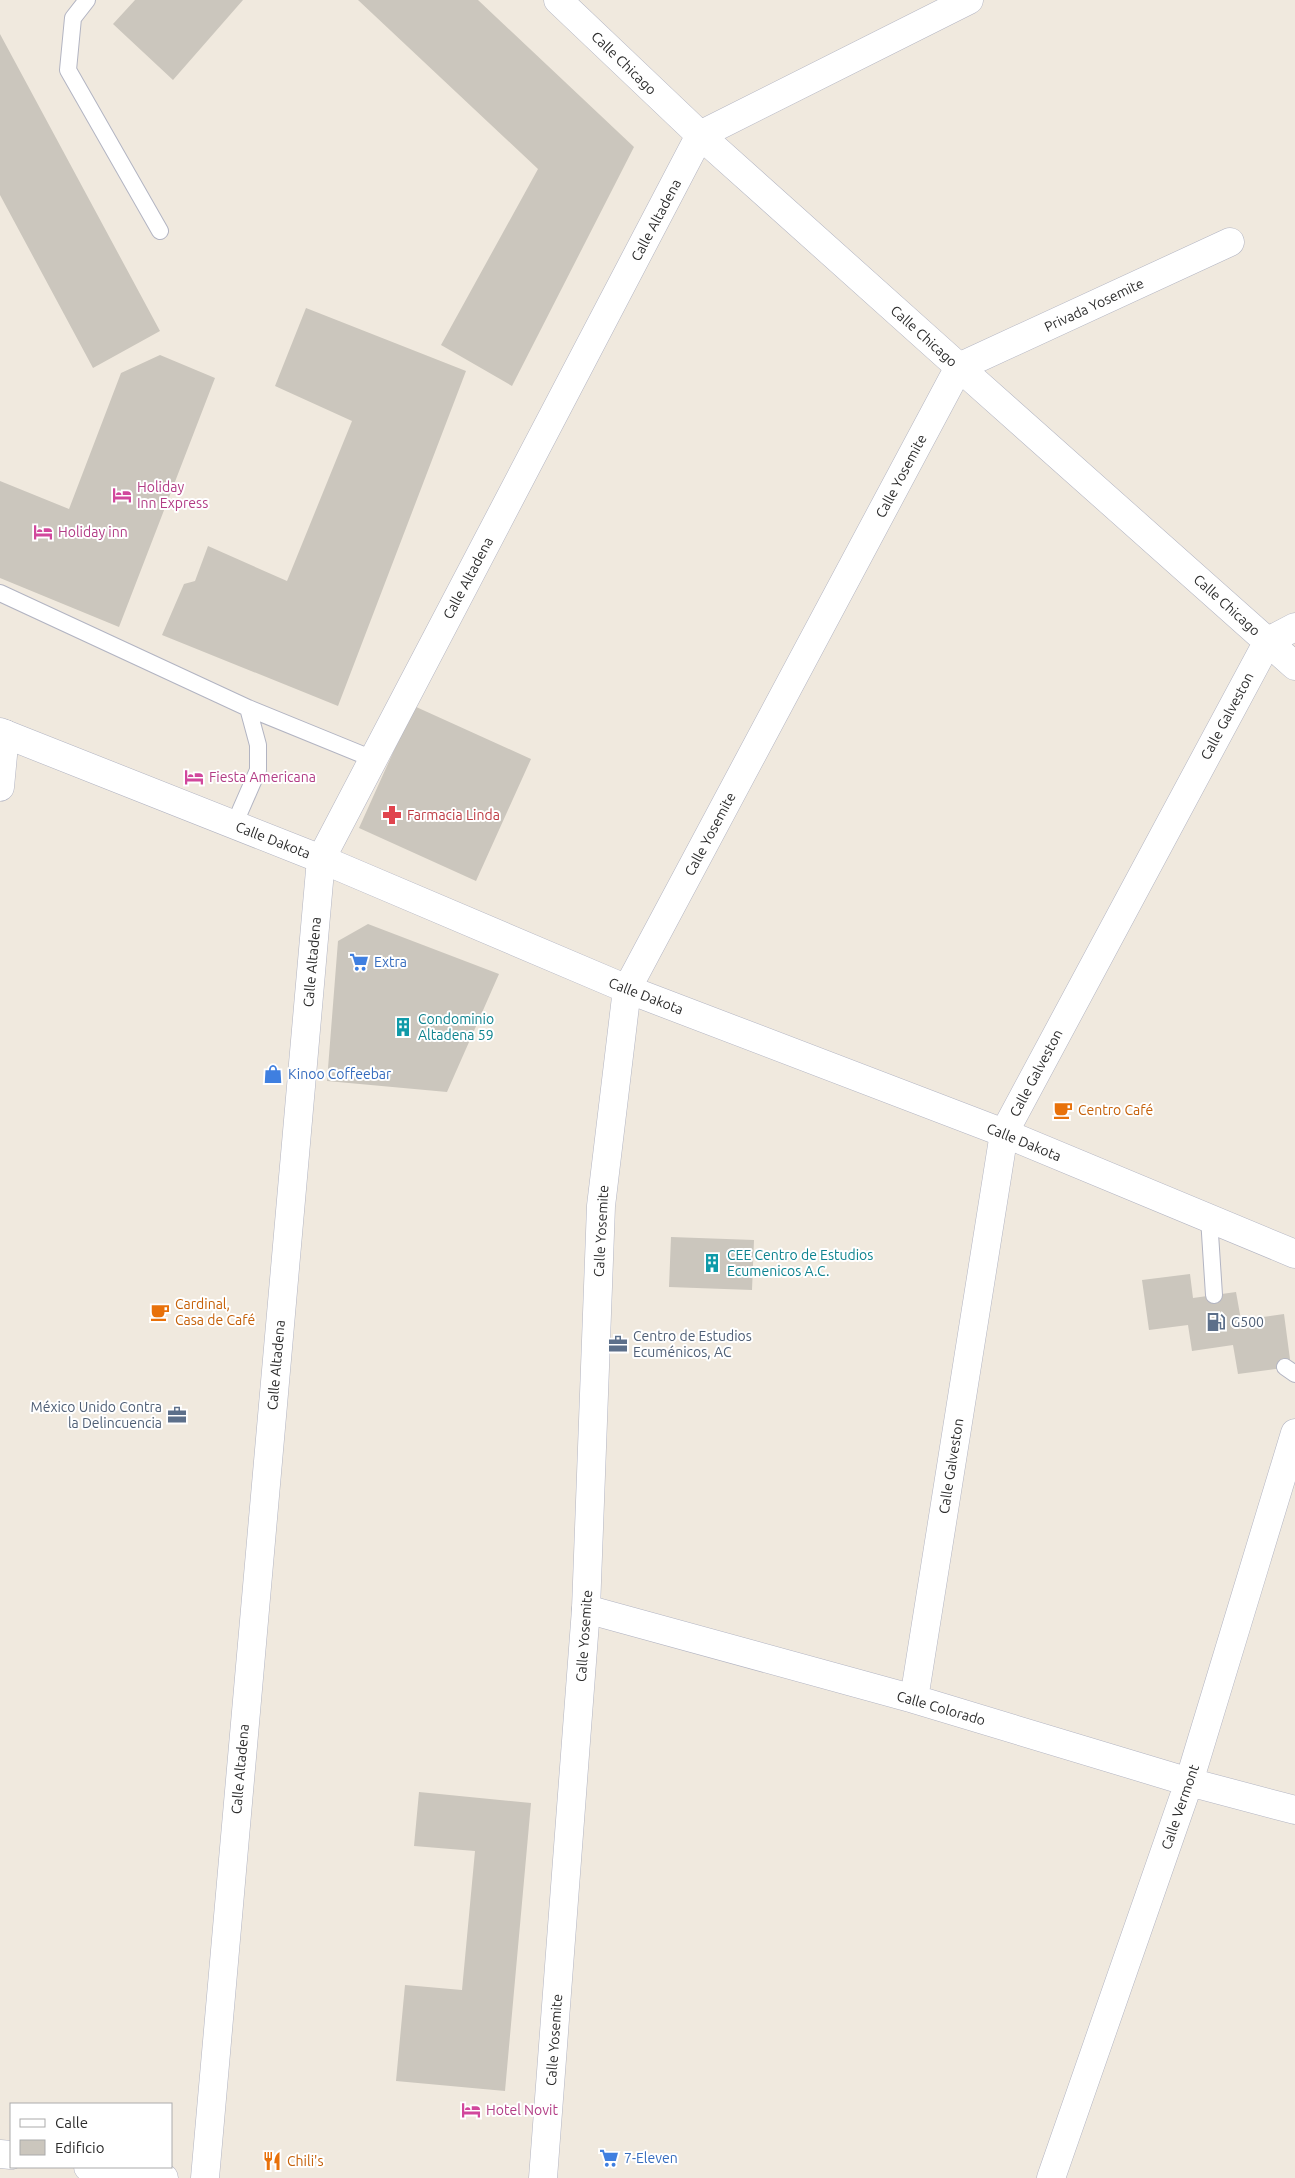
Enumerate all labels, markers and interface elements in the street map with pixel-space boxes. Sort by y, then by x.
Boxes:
street label: Calle Chicago [588,28,660,98]
street label: Calle Altadena [628,176,684,264]
street label: Privada Yosemite [1042,275,1146,335]
street label: Calle Chicago [887,302,961,370]
street label: Calle Yosemite [872,432,930,520]
place label: Holiday Inn Express [137,479,208,511]
hotel icon: Holiday Inn Express [111,484,133,506]
hotel icon: Holiday inn [32,521,54,543]
place label: Holiday inn [58,524,128,540]
street label: Calle Altadena [440,534,496,622]
street label: Calle Chicago [1190,571,1264,639]
street label: Calle Galveston [1197,670,1257,762]
hotel icon: Fiesta Americana [183,766,205,788]
place label: Fiesta Americana [209,769,316,785]
street label: Calle Yosemite [681,790,739,878]
pharmacy icon: Farmacia Linda [381,804,403,826]
place label: Farmacia Linda [407,807,500,823]
street label: Calle Dakota [233,818,313,862]
street label: Calle Altadena [300,916,324,1008]
supermarket icon: Extra [348,951,370,973]
place label: Extra [374,954,407,970]
street label: Calle Dakota [606,974,686,1018]
place label: Condominio Altadena 59 [418,1011,494,1043]
building icon: Condominio Altadena 59 [392,1016,414,1038]
street label: Calle Galveston [1006,1027,1066,1119]
shop icon: Kinoo Coffeebar [262,1063,284,1085]
place label: Kinoo Coffeebar [288,1066,392,1082]
cafe icon: Centro Café [1052,1099,1074,1121]
place label: Centro Café [1078,1102,1153,1118]
street label: Calle Dakota [984,1120,1064,1164]
street label: Calle Yosemite [591,1185,611,1277]
place label: CEE Centro de Estudios Ecumenicos A.C. [727,1247,873,1279]
building icon: CEE Centro de Estudios Ecumenicos A.C. [701,1252,723,1274]
place label: Cardinal, Casa de Café [175,1296,255,1328]
cafe icon: Cardinal, Casa de Café [149,1301,171,1323]
fuel station icon: G500 [1205,1311,1227,1333]
place label: G500 [1231,1314,1264,1330]
street label: Calle Altadena [264,1319,288,1411]
place label: Centro de Estudios Ecuménicos, AC [633,1328,752,1360]
office icon: Centro de Estudios Ecuménicos, AC [607,1333,629,1355]
place label: México Unido Contra la Delincuencia [30,1399,162,1431]
office icon: México Unido Contra la Delincuencia [166,1404,188,1426]
street label: Calle Galveston [936,1417,966,1515]
street label: Calle Yosemite [573,1589,595,1683]
street label: Calle Colorado [895,1688,987,1728]
street label: Calle Altadena [228,1723,252,1815]
street label: Calle Vermont [1158,1762,1202,1852]
street label: Calle Yosemite [543,1993,565,2087]
hotel icon: Hotel Novit [460,2099,482,2121]
place label: Hotel Novit [486,2102,558,2118]
legend [10,2103,172,2168]
text: Calle [55,2114,88,2131]
text: Edificio [55,2139,104,2156]
supermarket icon: 7-Eleven [598,2147,620,2169]
restaurant icon: Chili's [261,2150,283,2172]
place label: 7-Eleven [624,2150,678,2166]
place label: Chili's [287,2153,324,2169]

